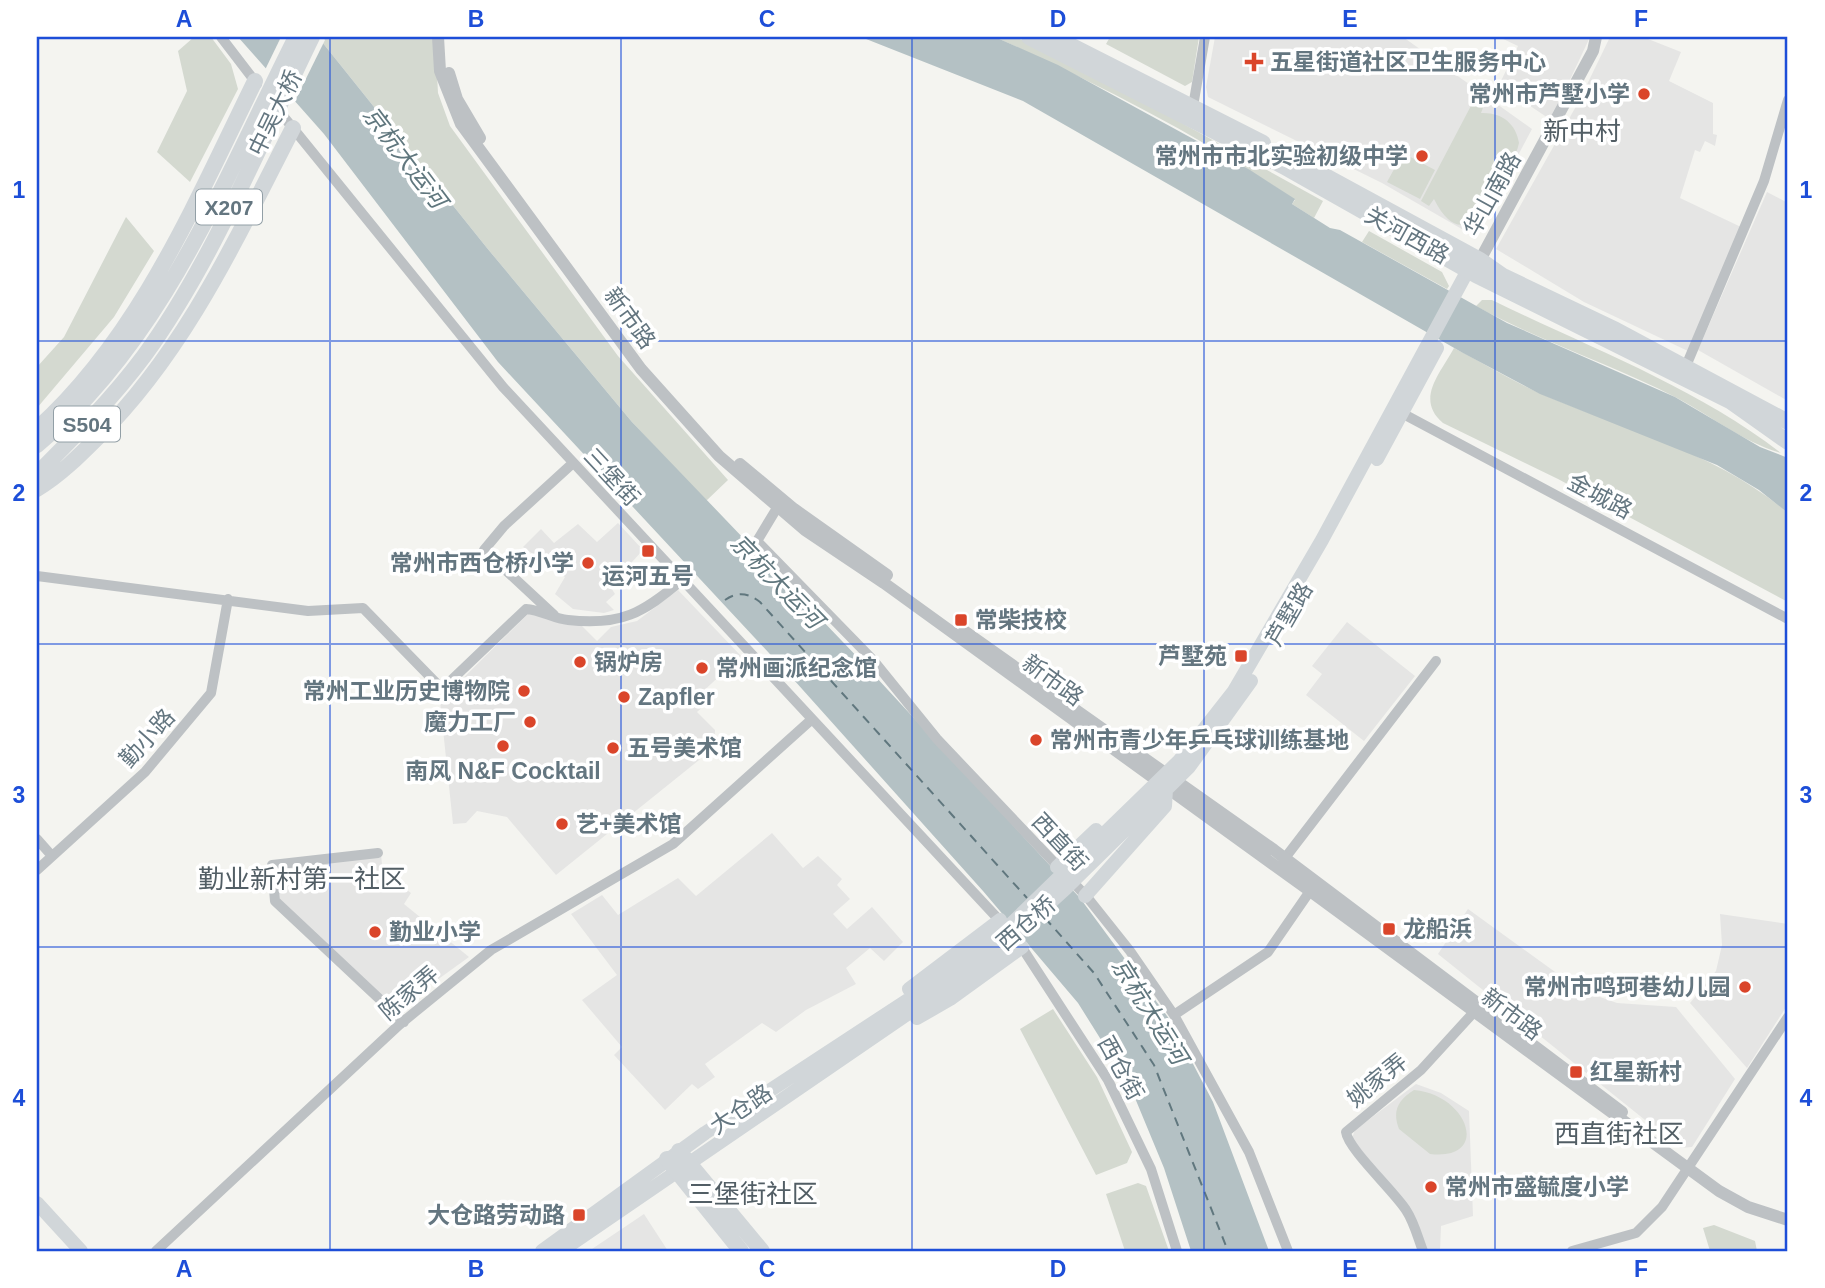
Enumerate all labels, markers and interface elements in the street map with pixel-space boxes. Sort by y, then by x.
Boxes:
text: A [176,6,192,32]
text: B [468,6,484,32]
text: C [759,6,775,32]
text: D [1050,6,1066,32]
text: E [1342,6,1358,32]
text: F [1634,6,1648,32]
place label: 五星街道社区卫生服务中心 [1270,49,1546,75]
marker: 五星街道社区卫生服务中心 [1244,52,1264,72]
street label: 中吴大桥 [243,66,307,160]
place label: 常州市芦墅小学 [1469,81,1630,107]
marker: 常州市芦墅小学 [1636,86,1652,102]
water label: 京杭大运河 [358,101,454,216]
district label: 新中村 [1543,116,1621,146]
place label: 常州市市北实验初级中学 [1155,143,1408,169]
street label: 华山南路 [1458,147,1526,241]
marker: 常州市市北实验初级中学 [1414,148,1430,164]
text: 1 [13,177,26,203]
text: 1 [1800,177,1813,203]
road number: X207 [196,190,262,224]
street label: 关河西路 [1360,201,1454,269]
street label: 新市路 [599,282,661,354]
road number: S504 [54,406,120,442]
street label: 三堡街 [579,443,645,511]
street label: 金城路 [1563,468,1637,524]
text: 2 [13,480,25,506]
text: 2 [1800,480,1812,506]
water label: 京杭大运河 [726,528,831,636]
marker: 运河五号 [640,543,656,559]
place label: 常州市西仓桥小学 [390,550,574,576]
marker: 常州市西仓桥小学 [580,555,596,571]
place label: 运河五号 [602,563,694,589]
street label: 芦墅路 [1260,578,1318,650]
place label: 常柴技校 [975,607,1067,633]
marker: 常柴技校 [953,612,969,628]
place label: 芦墅苑 [1158,643,1227,669]
marker: 芦墅苑 [1233,648,1249,664]
place label: 锅炉房 [594,649,663,675]
street label: 新市路 [1017,649,1089,711]
marker: 锅炉房 [572,654,588,670]
place label: 常州画派纪念馆 [716,655,877,681]
marker: 常州画派纪念馆 [694,660,710,676]
place label: 常州工业历史博物院 [303,678,510,704]
marker: 常州工业历史博物院 [516,683,532,699]
place label: Zapfler [638,684,715,710]
marker: Zapfler [616,689,632,705]
street label: 勤小路 [114,704,180,772]
place label: 魔力工厂 [424,709,516,735]
marker: 魔力工厂 [522,714,538,730]
place label: 常州市青少年乒乓球训练基地 [1050,727,1349,753]
marker: 常州市青少年乒乓球训练基地 [1028,732,1044,748]
place label: 五号美术馆 [627,735,742,761]
marker: 南风 N&F Cocktail [495,738,511,754]
marker: 五号美术馆 [605,740,621,756]
place label: 南风 N&F Cocktail [405,758,601,784]
text: 3 [13,782,25,808]
text: 3 [1800,782,1812,808]
street label: 西直街 [1027,808,1093,876]
place label: 艺+美术馆 [576,811,681,837]
marker: 艺+美术馆 [554,816,570,832]
district label: 勤业新村第一社区 [198,864,406,894]
street label: 西仓桥 [991,891,1061,955]
place label: 龙船浜 [1403,916,1472,942]
place label: 勤业小学 [389,919,481,945]
marker: 龙船浜 [1381,921,1397,937]
marker: 勤业小学 [367,924,383,940]
water label: 京杭大运河 [1107,953,1195,1072]
street label: 陈家弄 [374,961,444,1025]
place label: 常州市鸣珂巷幼儿园 [1524,974,1731,1000]
marker: 常州市鸣珂巷幼儿园 [1737,979,1753,995]
street label: 新市路 [1477,983,1547,1045]
street label: 西仓街 [1093,1032,1149,1104]
street label: 姚家弄 [1342,1048,1412,1112]
place label: 红星新村 [1590,1059,1682,1085]
marker: 红星新村 [1568,1064,1584,1080]
street label: 大仓路 [705,1079,777,1139]
text: 4 [13,1085,26,1111]
text: 4 [1800,1085,1813,1111]
district label: 西直街社区 [1554,1119,1684,1149]
place label: 常州市盛毓度小学 [1445,1174,1629,1200]
district label: 三堡街社区 [688,1179,818,1209]
marker: 常州市盛毓度小学 [1423,1179,1439,1195]
place label: 大仓路劳动路 [427,1202,565,1228]
marker: 大仓路劳动路 [571,1207,587,1223]
text: A [176,1256,192,1282]
text: B [468,1256,484,1282]
text: C [759,1256,775,1282]
text: D [1050,1256,1066,1282]
text: E [1342,1256,1358,1282]
text: F [1634,1256,1648,1282]

